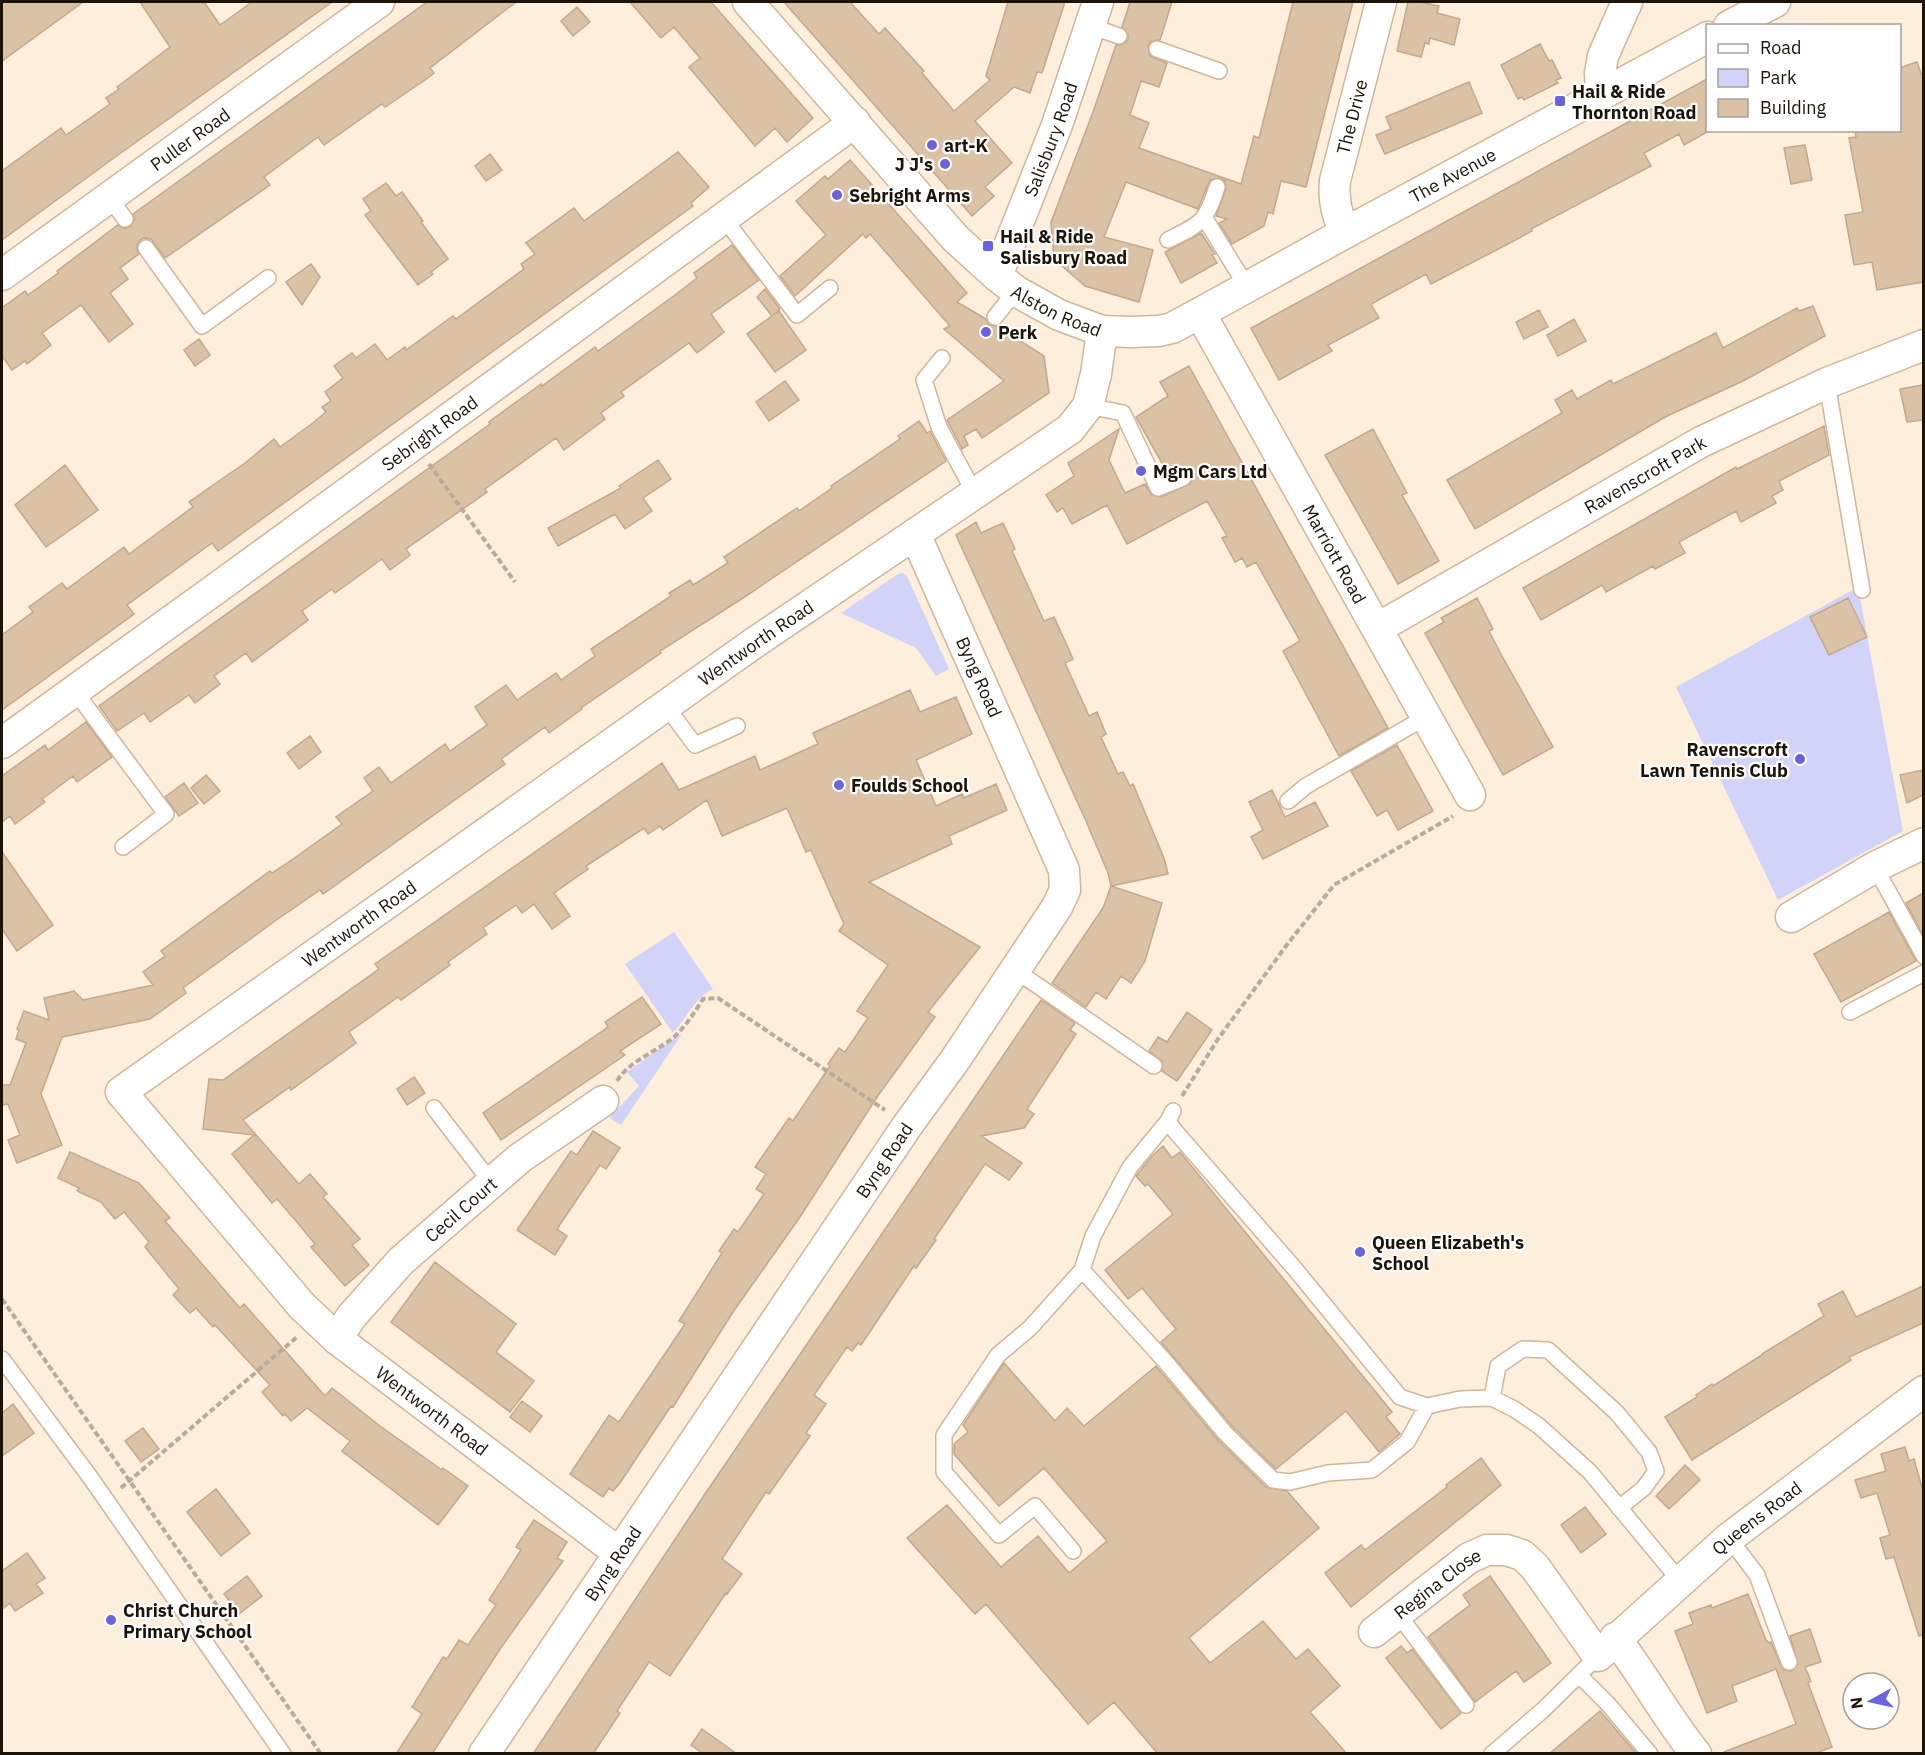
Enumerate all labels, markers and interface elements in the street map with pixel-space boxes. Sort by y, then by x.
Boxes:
legend [1706,24,1901,132]
text: Road [1760,36,1801,59]
text: Park [1760,66,1797,89]
street label: The Drive [1331,77,1372,157]
street label: Salisbury Road [1018,79,1082,200]
place label: Hail & Ride Thornton Road [1572,80,1697,124]
marker: Hail & Ride Thornton Road [1553,94,1567,108]
text: Building [1760,96,1827,119]
street label: Puller Road [145,102,234,176]
place label: art-K [944,134,989,157]
marker: art-K [925,138,939,152]
street label: The Avenue [1405,142,1500,208]
place label: J J's [895,153,933,176]
marker: J J's [938,157,952,171]
place label: Sebright Arms [849,184,970,207]
marker: Sebright Arms [830,188,844,202]
place label: Hail & Ride Salisbury Road [1000,225,1127,269]
marker: Hail & Ride Salisbury Road [981,239,995,253]
street label: Alston Road [1007,279,1105,341]
place label: Perk [998,321,1038,344]
marker: Perk [979,325,993,339]
street label: Sebright Road [377,390,482,476]
street label: Ravenscroft Park [1580,430,1710,518]
place label: Mgm Cars Ltd [1153,460,1268,483]
marker: Mgm Cars Ltd [1134,464,1148,478]
street label: Marriott Road [1298,500,1372,607]
street label: Wentworth Road [694,595,818,691]
street label: Byng Road [951,633,1007,721]
place label: Ravenscroft Lawn Tennis Club [1640,738,1788,782]
marker: Ravenscroft Lawn Tennis Club [1793,752,1807,766]
place label: Foulds School [851,774,969,797]
marker: Foulds School [832,778,846,792]
street label: Wentworth Road [297,875,421,972]
street label: Byng Road [850,1118,918,1202]
street label: Cecil Court [420,1172,502,1247]
place label: Queen Elizabeth's School [1372,1231,1524,1275]
marker: Queen Elizabeth's School [1353,1245,1367,1259]
street label: Wentworth Road [371,1361,493,1461]
street label: Queens Road [1707,1476,1806,1560]
street label: Byng Road [579,1521,646,1605]
street label: Regina Close [1389,1543,1484,1624]
place label: Christ Church Primary School [123,1599,252,1643]
marker: Christ Church Primary School [104,1613,118,1627]
north arrow [1841,1671,1901,1731]
text: N [1845,1696,1867,1710]

